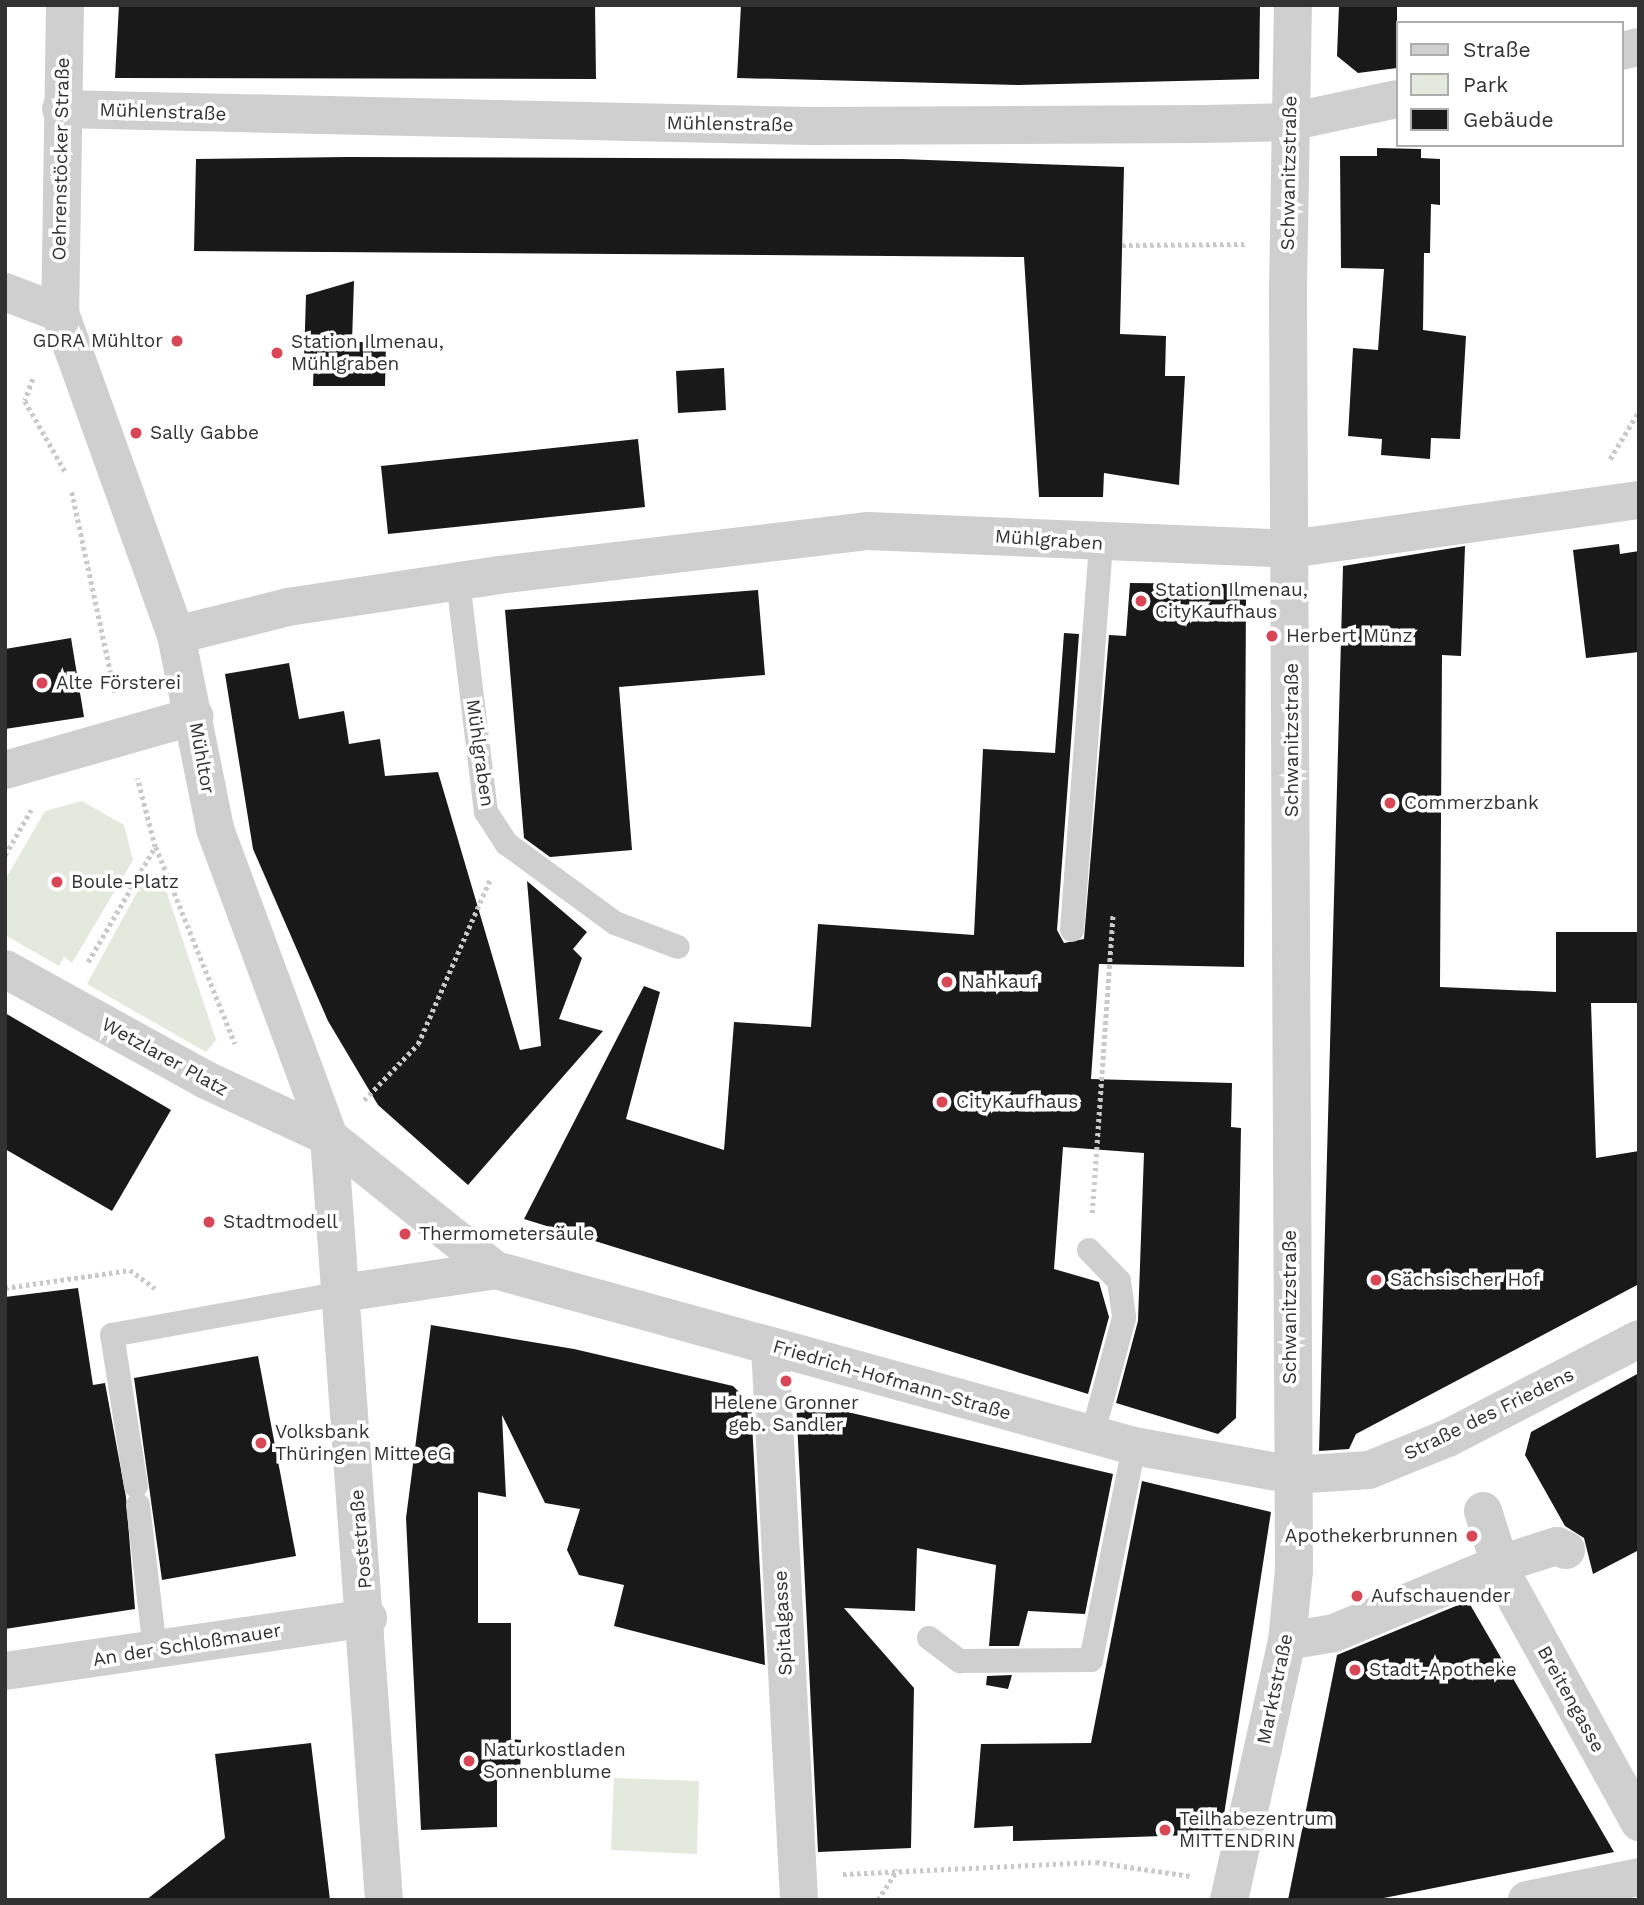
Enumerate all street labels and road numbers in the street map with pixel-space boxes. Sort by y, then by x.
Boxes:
street label: Oehrenstöcker Straße [48,57,74,261]
street label: Schwanitzstraße [1276,95,1302,251]
street label: Mühlenstraße [99,98,227,126]
street label: Mühlenstraße [666,111,794,137]
street label: Mühlgraben [994,525,1104,555]
street label: Schwanitzstraße [1281,663,1303,817]
street label: Mühlgraben [461,698,499,808]
street label: Mühltor [185,721,219,795]
street label: Wetzlarer Platz [98,1013,232,1101]
street label: Schwanitzstraße [1279,1230,1301,1384]
street label: Friedrich-Hofmann-Straße [770,1335,1014,1425]
street label: Straße des Friedens [1400,1363,1578,1465]
street label: Poststraße [345,1488,377,1590]
street label: Spitalgasse [769,1570,797,1676]
street label: An der Schloßmauer [91,1619,283,1671]
street label: Marktstraße [1252,1632,1298,1746]
street label: Breitengasse [1532,1642,1610,1756]

